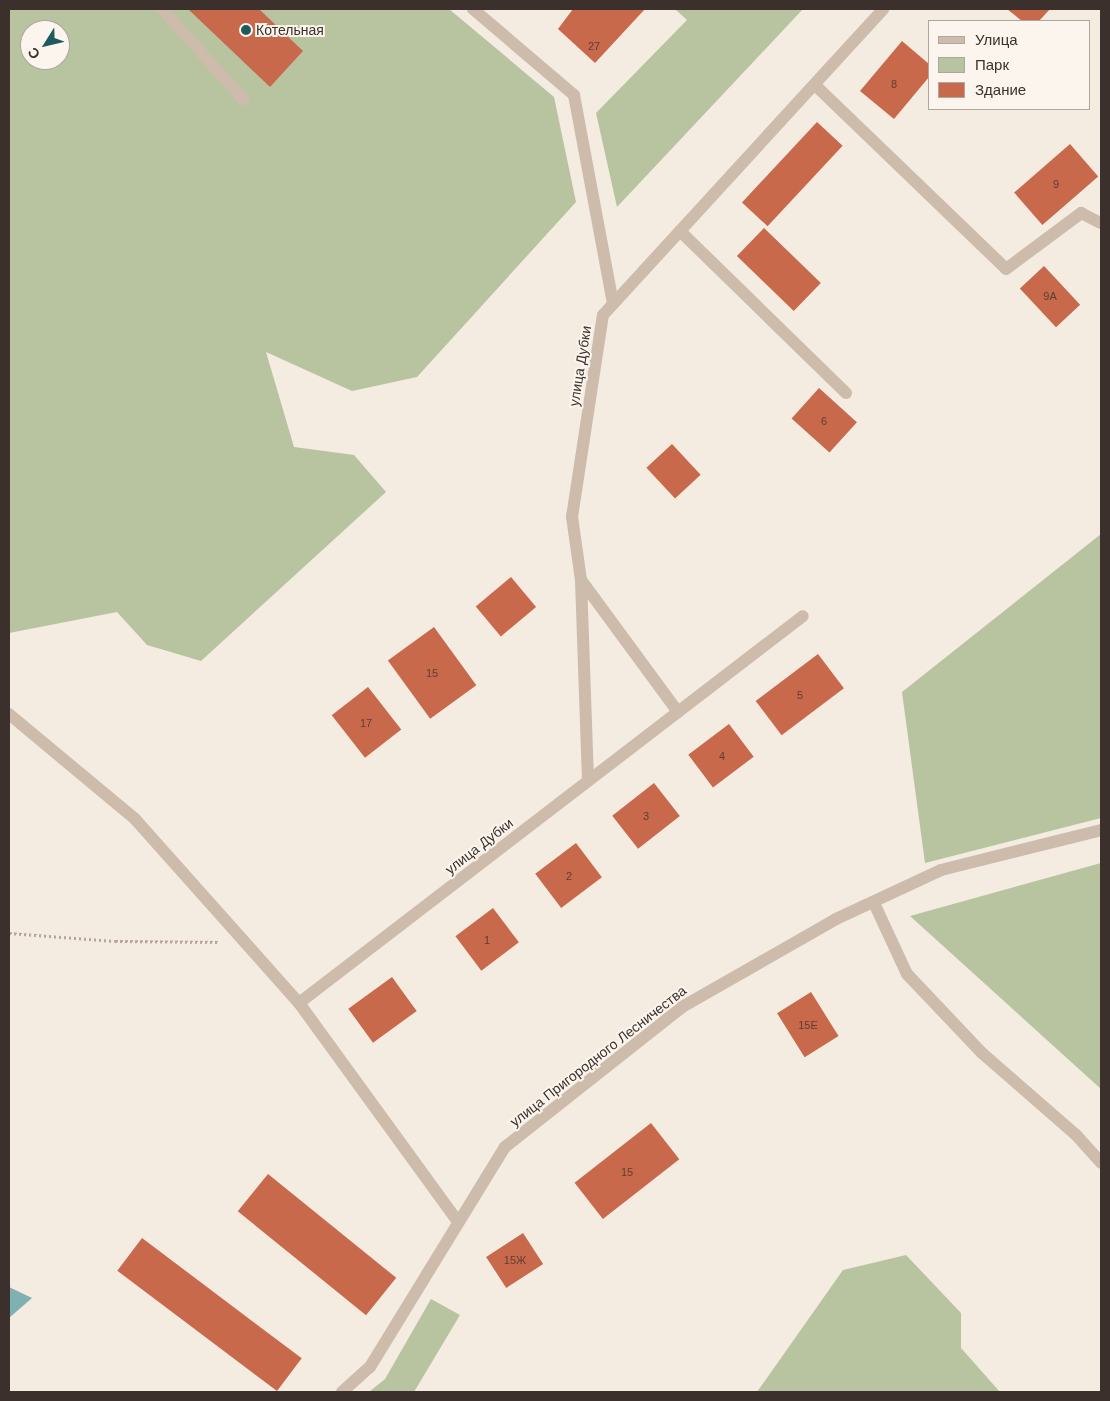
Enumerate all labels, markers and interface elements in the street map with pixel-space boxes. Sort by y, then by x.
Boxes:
north arrow [20,20,70,70]
legend [928,20,1090,110]
place label: Котельная [256,22,324,38]
marker: Котельная [240,24,252,36]
text: Улица [975,31,1018,48]
house number: 27 [588,39,600,53]
text: С [24,44,43,62]
text: Парк [975,56,1009,73]
house number: 8 [891,77,897,91]
text: Здание [975,81,1026,98]
house number: 9 [1053,177,1059,191]
house number: 9А [1043,289,1057,303]
street label: улица Дубки [565,325,595,407]
house number: 6 [821,414,827,428]
house number: 15 [426,666,438,680]
house number: 5 [797,688,803,702]
house number: 17 [360,716,372,730]
house number: 4 [719,749,725,763]
house number: 3 [643,809,649,823]
street label: улица Дубки [442,814,516,878]
house number: 2 [566,869,572,883]
house number: 1 [484,933,490,947]
street label: улица Пригородного Лесничества [506,982,690,1130]
house number: 15Е [798,1018,818,1032]
house number: 15 [621,1165,633,1179]
house number: 15Ж [504,1253,526,1267]

